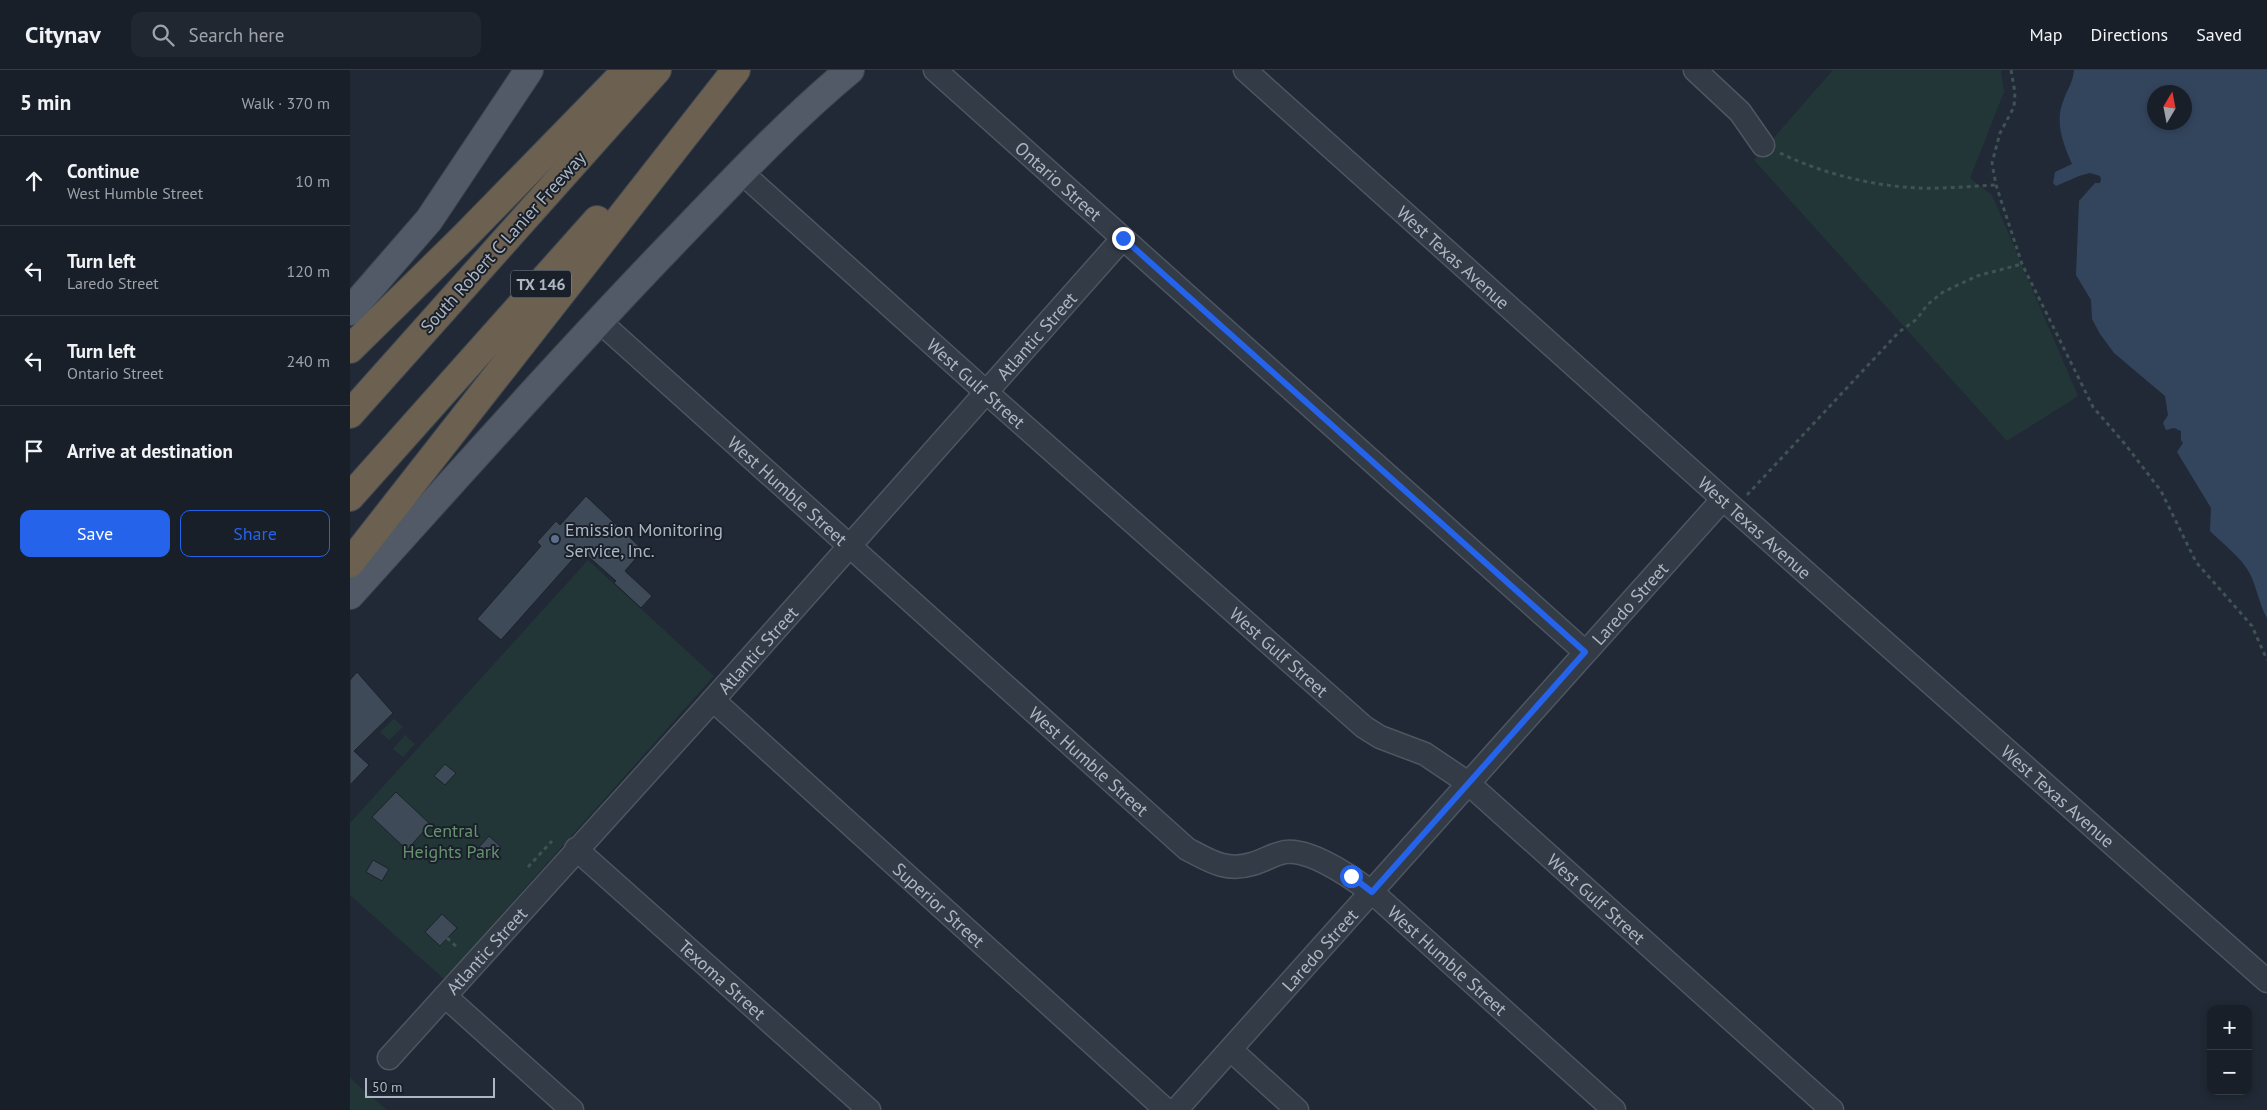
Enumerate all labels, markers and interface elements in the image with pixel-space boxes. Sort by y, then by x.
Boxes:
search box [131,12,481,57]
text: Citynav [25,19,101,50]
icon: search [149,21,177,49]
text: Search here [189,23,284,47]
text: Map [2030,23,2062,46]
text: Directions [2090,23,2168,46]
text: Saved [2196,23,2242,46]
north arrow [2147,85,2192,130]
text: 5 min [20,89,71,116]
text: Walk · 370 m [241,93,330,113]
street label: Ontario Street [1011,136,1107,226]
street label: South Robert C Lanier Freeway [415,146,591,338]
text: Continue [67,159,139,183]
icon: ahead [20,167,48,195]
text: 10 m [295,171,330,191]
text: West Humble Street [67,183,203,203]
street label: West Texas Avenue [1392,200,1515,314]
route end [1112,227,1135,250]
text: Turn left [67,249,136,273]
icon: left [20,257,48,285]
text: 120 m [287,261,330,281]
road number: TX 146 [511,270,571,298]
text: Laredo Street [67,273,159,293]
street label: Atlantic Street [991,287,1081,384]
street label: West Gulf Street [922,333,1030,433]
text: Turn left [67,339,136,363]
icon: left [20,347,48,375]
text: 240 m [287,351,330,371]
text: Ontario Street [67,363,164,383]
street label: West Humble Street [723,431,852,550]
icon: arrive [20,437,48,465]
text: Arrive at destination [67,439,233,463]
street label: West Texas Avenue [1694,471,1816,584]
button: Save [20,510,170,557]
button: Share [180,510,330,557]
place label: Emission Monitoring Service, Inc. [565,518,723,562]
marker: Emission Monitoring Service, Inc. [549,533,561,545]
street label: Laredo Street [1587,557,1673,650]
street label: Atlantic Street [713,601,803,699]
street label: West Gulf Street [1225,602,1333,702]
street label: West Humble Street [1024,701,1154,821]
street label: West Texas Avenue [1997,740,2120,852]
park label: Central Heights Park [402,819,500,863]
street label: West Gulf Street [1543,848,1650,949]
street label: Superior Street [889,857,990,952]
route start [1340,865,1363,888]
street label: West Humble Street [1383,900,1512,1020]
street label: Atlantic Street [441,902,532,999]
street label: Laredo Street [1276,904,1362,996]
street label: Texoma Street [674,934,771,1024]
map controls [2207,1005,2252,1095]
button: + [2207,1005,2252,1050]
button: − [2207,1050,2252,1095]
scale bar [365,1075,495,1098]
text: 50 m [372,1078,402,1096]

